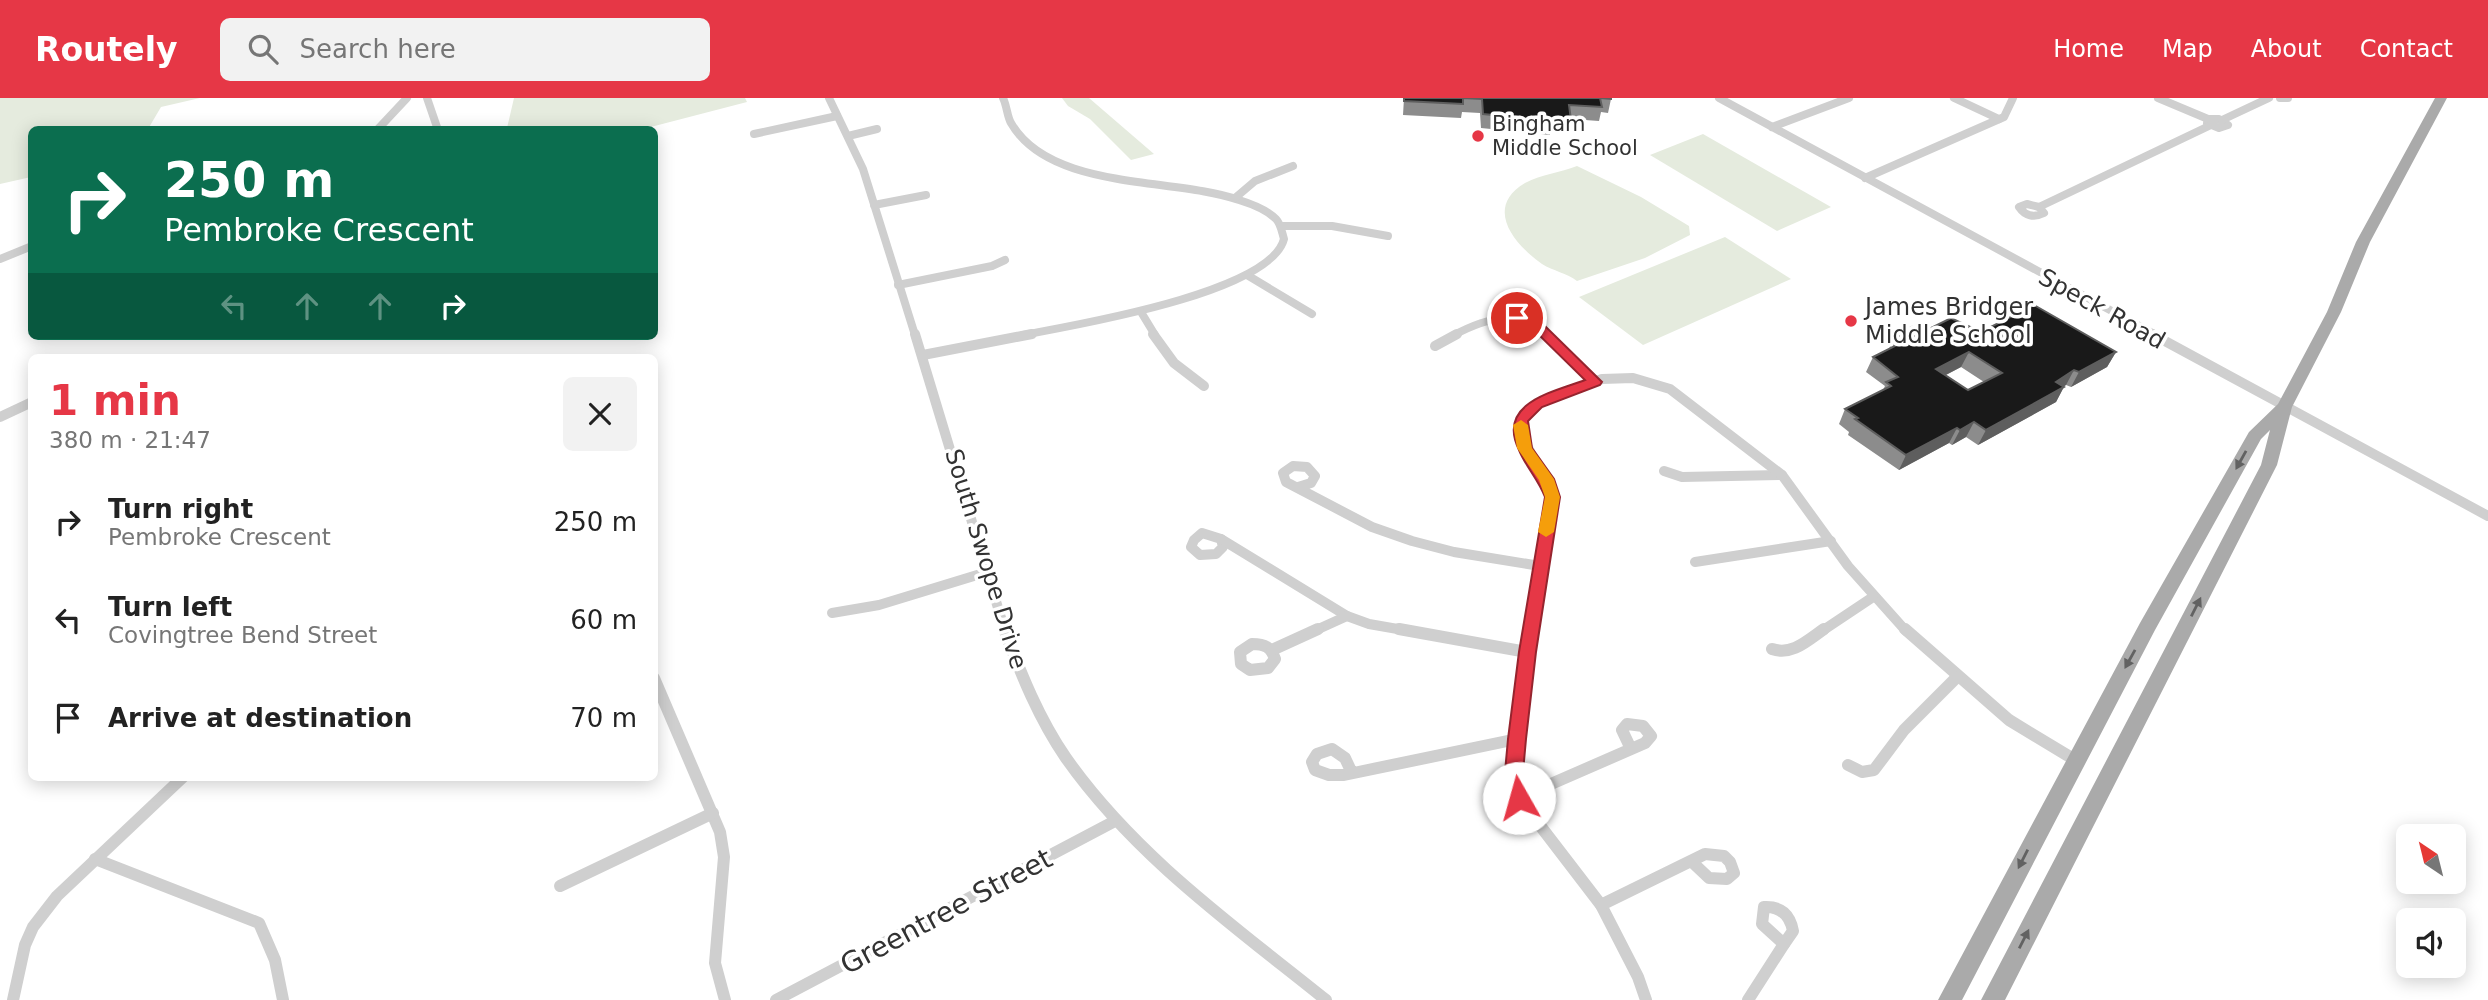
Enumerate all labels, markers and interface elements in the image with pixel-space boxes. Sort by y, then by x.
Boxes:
search box [220,18,710,81]
text: Routely [35,30,178,69]
icon: search [244,30,282,68]
text: Search here [300,34,456,64]
text: Home [2053,35,2124,63]
text: Map [2162,35,2213,63]
text: About [2251,35,2322,63]
text: Contact [2360,35,2453,63]
place label: Bingham Middle School [1492,112,1638,160]
marker: Bingham Middle School [1470,128,1486,144]
text: 250 m [164,152,334,209]
icon: right [49,154,140,245]
text: Pembroke Crescent [164,211,474,249]
street label: Speck Road [2034,263,2170,355]
icon: left [215,287,253,325]
icon: ahead [288,287,326,325]
icon: ahead [361,287,399,325]
icon: right [434,287,472,325]
pin [1487,288,1547,348]
place label: James Bridger Middle School [1863,293,2033,349]
icon: arrive [1498,299,1536,337]
marker: James Bridger Middle School [1843,313,1859,329]
text: 1 min [49,376,181,425]
button: close [563,377,637,451]
text: 380 m · 21:47 [49,427,211,453]
street label: South Swope Drive [939,446,1033,672]
one-way arrow [2235,450,2247,470]
text: Turn right [108,494,253,524]
icon: right [49,503,87,541]
text: 250 m [554,507,637,537]
text: Pembroke Crescent [108,524,331,550]
text: Turn left [108,592,232,622]
one-way arrow [2190,596,2202,616]
icon: left [49,601,87,639]
text: 60 m [570,605,637,635]
text: Covingtree Bend Street [108,622,377,648]
one-way arrow [2124,649,2136,668]
icon: arrive [49,699,87,737]
text: Arrive at destination [108,703,412,733]
text: 70 m [570,703,637,733]
position arrow [1482,761,1556,835]
north arrow [2396,824,2466,894]
map controls [2396,824,2466,978]
street label: Greentree Street [835,842,1058,981]
one-way arrow [2018,850,2030,870]
button: sound [2396,908,2466,978]
one-way arrow [2019,929,2030,949]

